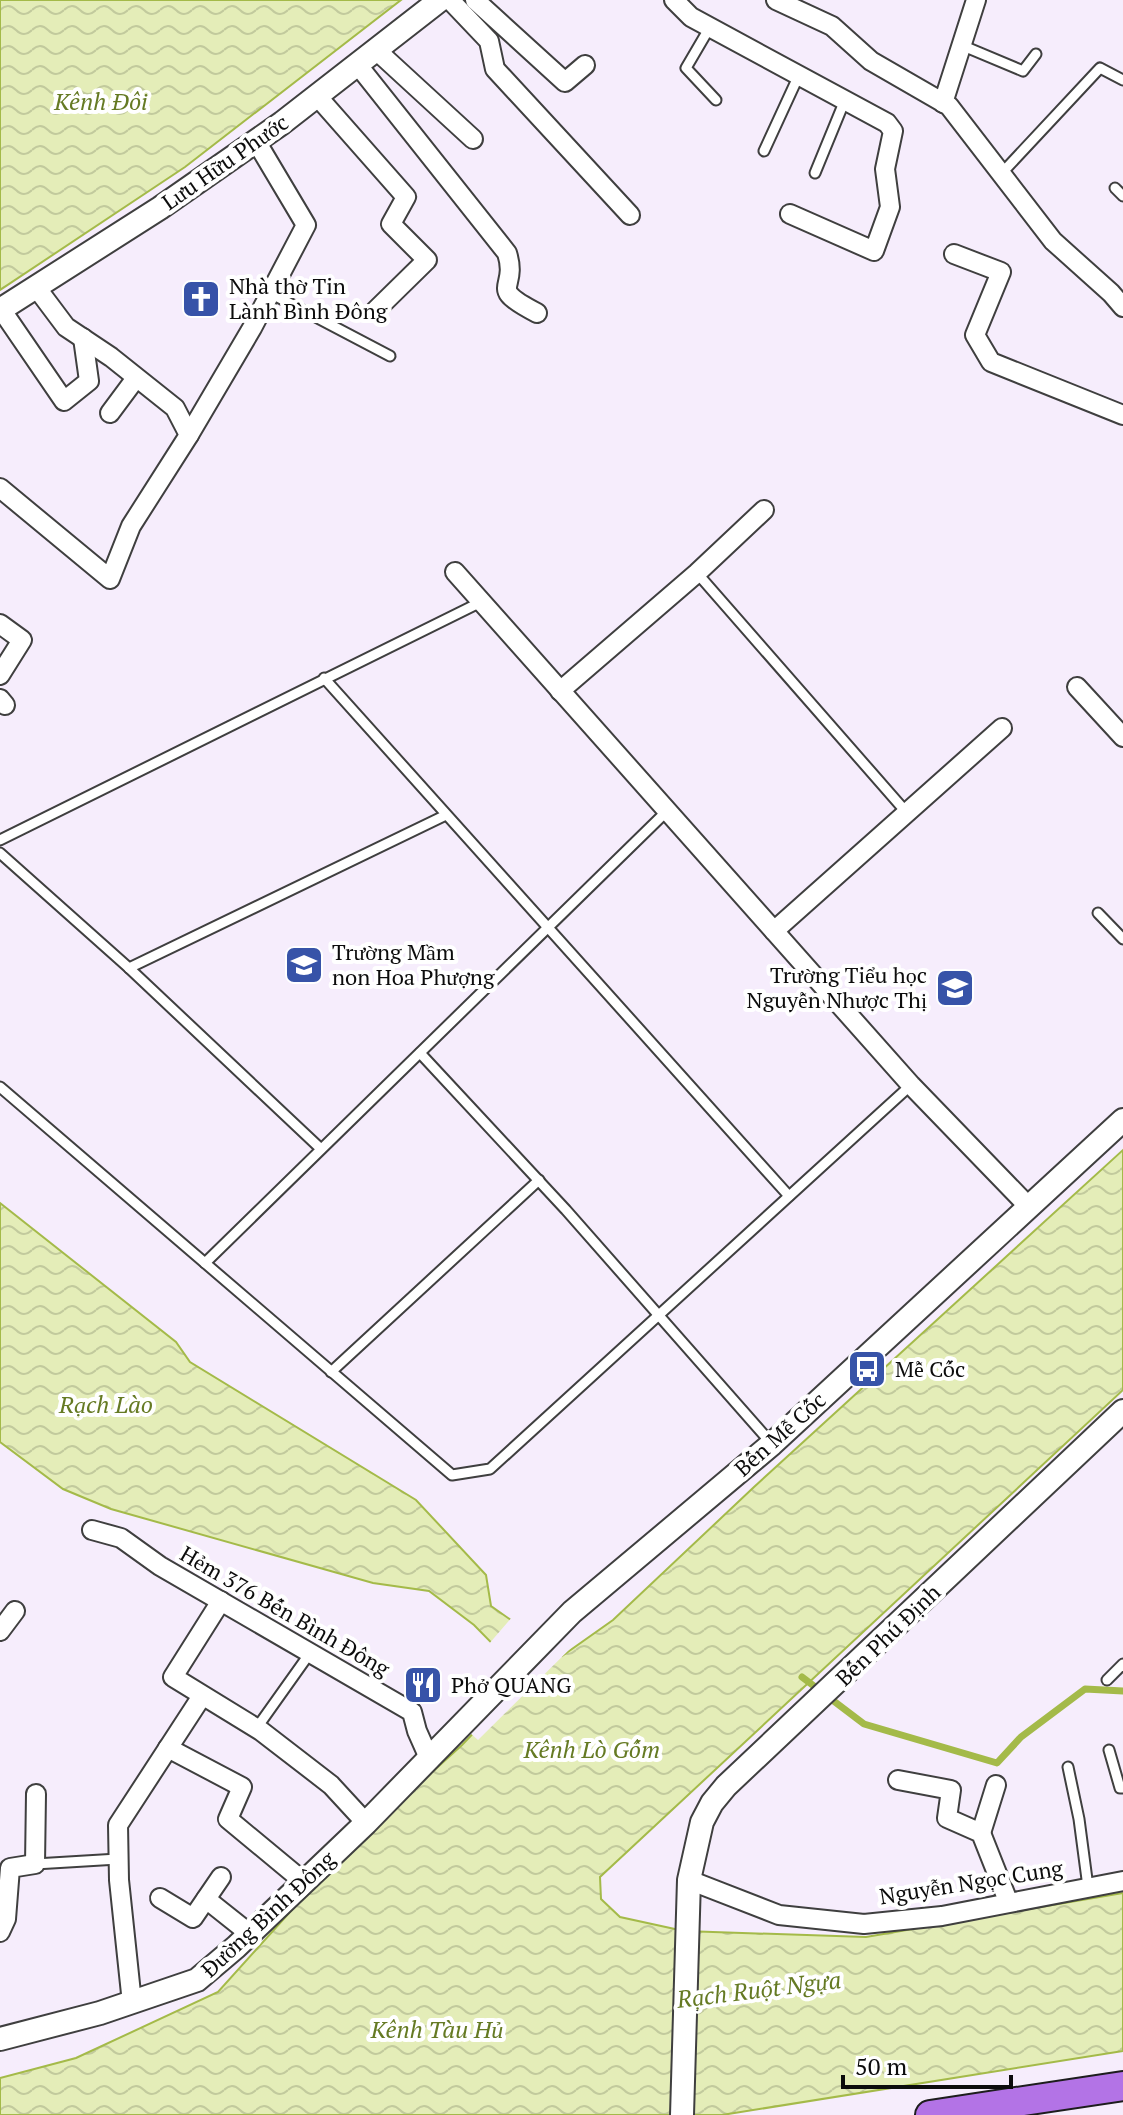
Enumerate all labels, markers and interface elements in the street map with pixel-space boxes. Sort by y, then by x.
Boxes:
water label: Kênh Đôi [53,85,148,117]
street label: Lưu Hữu Phước [156,107,294,216]
place label: Nhà thờ Tin Lành Bình Đông [229,271,388,325]
church icon: Nhà thờ Tin Lành Bình Đông [180,278,222,320]
place label: Trường Mầm non Hoa Phượng [332,937,495,991]
school or university icon: Trường Mầm non Hoa Phượng [283,944,325,986]
place label: Trường Tiểu học Nguyễn Nhược Thị [747,960,927,1014]
school or university icon: Trường Tiểu học Nguyễn Nhược Thị [934,967,976,1009]
bus stop icon: Mễ Cốc [846,1348,888,1390]
place label: Mễ Cốc [895,1354,965,1383]
street label: Bến Mễ Cốc [728,1385,831,1482]
water label: Rạch Lào [58,1388,153,1420]
street label: Hẻm 376 Bến Bình Đông [175,1539,396,1683]
street label: Bến Phú Định [829,1577,946,1692]
restaurant icon: Phở QUANG [402,1664,444,1706]
place label: Phở QUANG [451,1670,571,1699]
water label: Kênh Lò Gốm [523,1733,660,1765]
street label: Đường Bình Đông [194,1844,341,1983]
street label: Nguyễn Ngọc Cung [877,1853,1065,1910]
water label: Rạch Ruột Ngựa [674,1963,843,2015]
water label: Kênh Tàu Hủ [370,2013,503,2045]
scale bar [843,2039,1011,2089]
text: 50 m [855,2050,907,2082]

